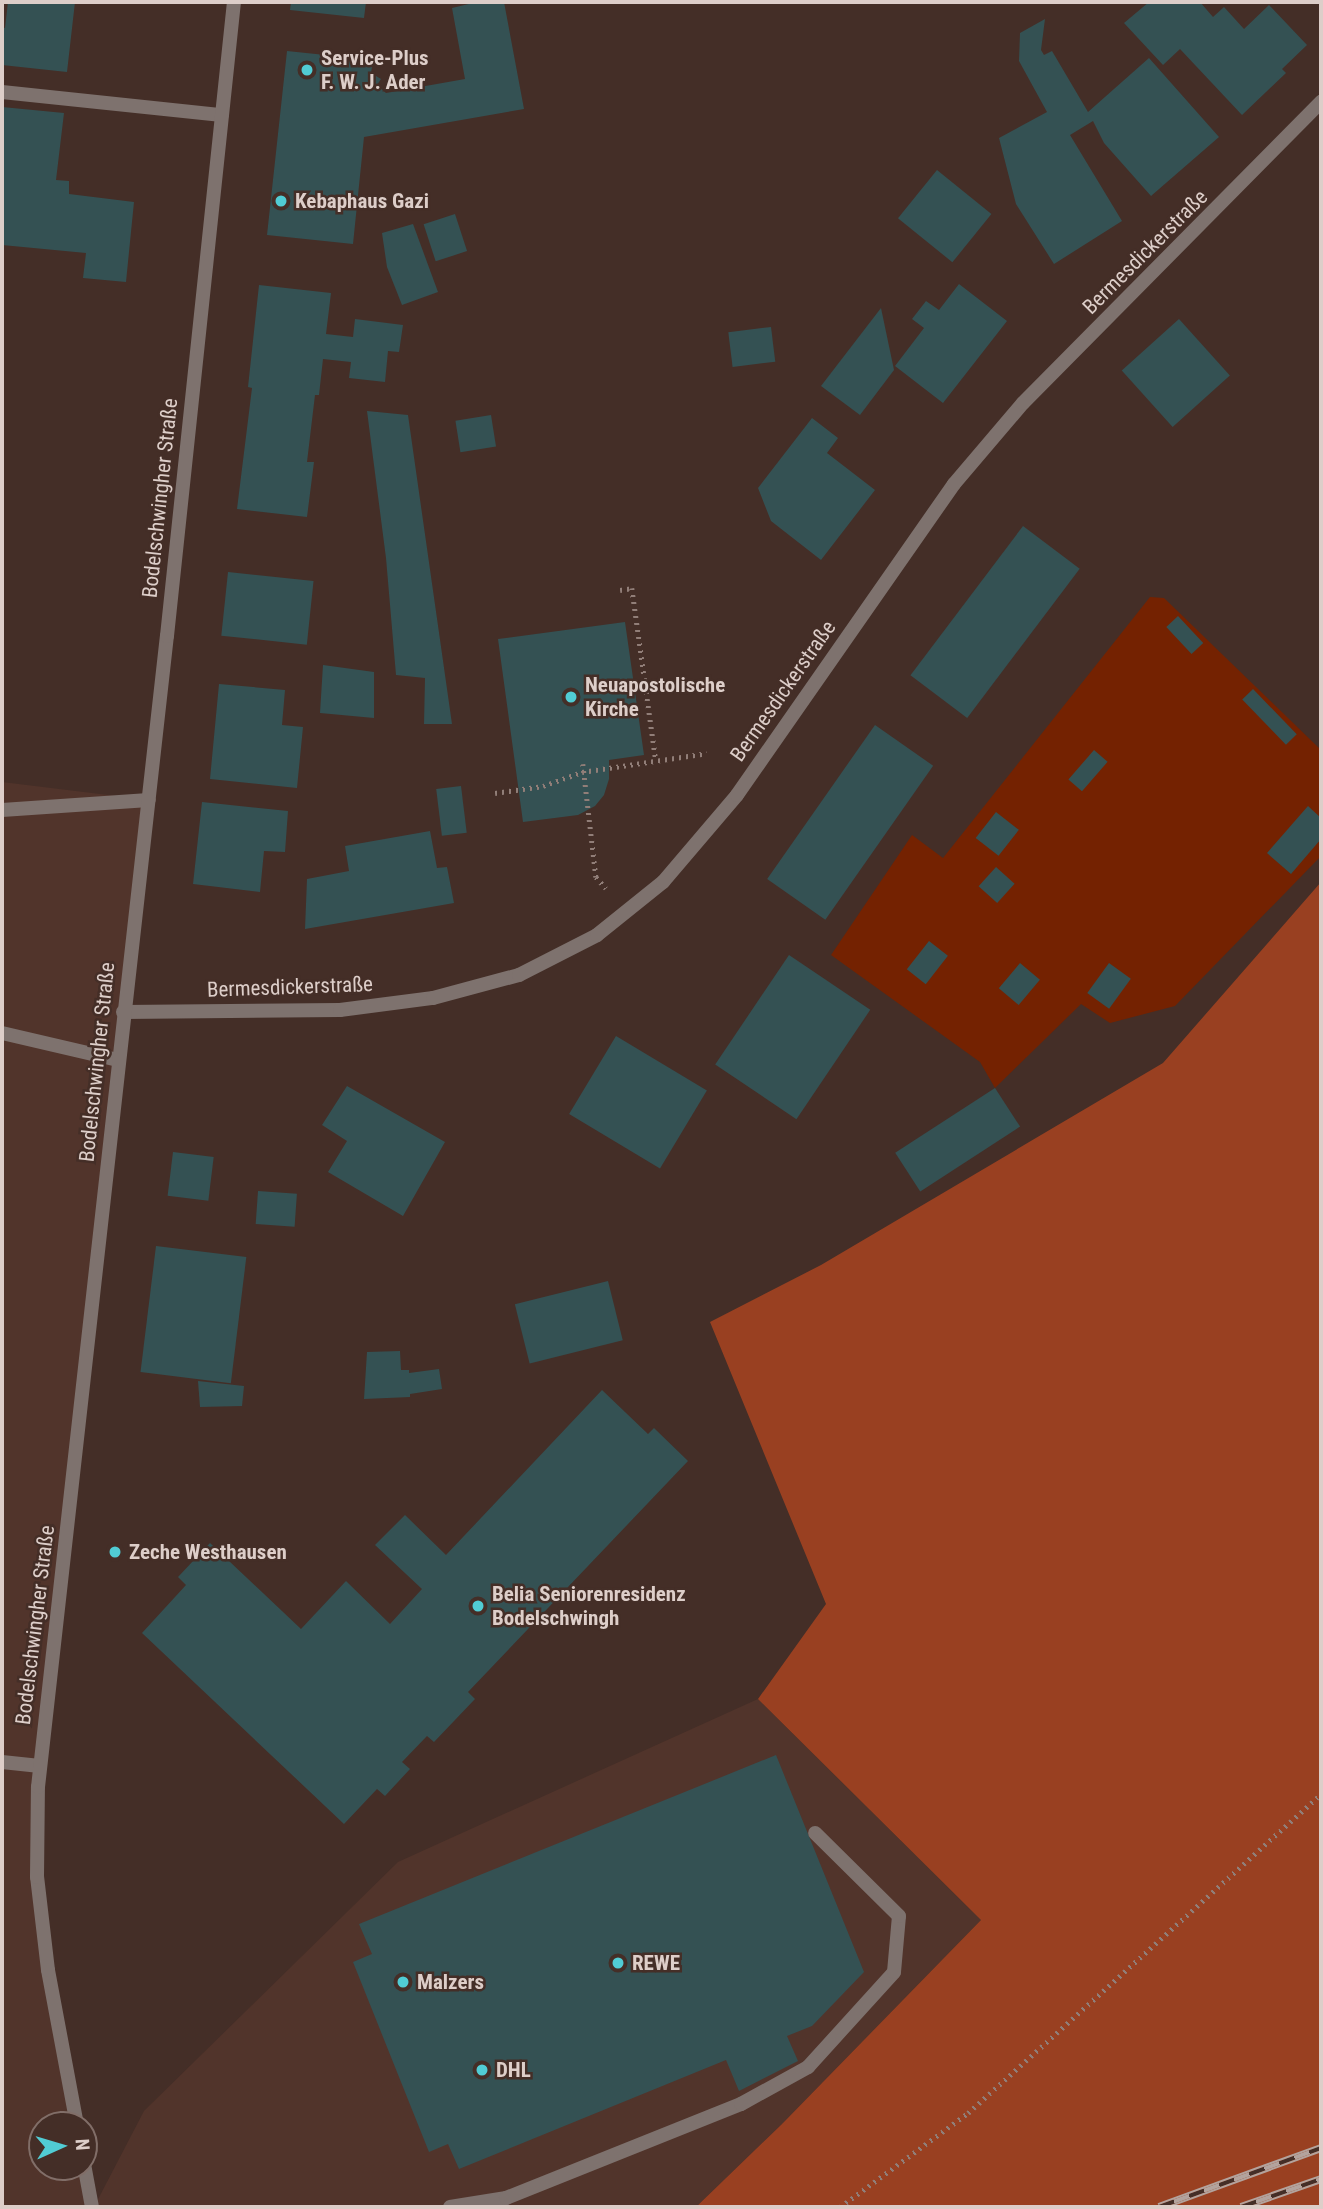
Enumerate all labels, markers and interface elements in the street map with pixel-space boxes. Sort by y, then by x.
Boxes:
place label: Service-Plus F. W. J. Ader [321,45,429,95]
marker: Service-Plus F. W. J. Ader [299,62,315,78]
street label: Bermesdickerstraße [1077,184,1213,320]
place label: Kebaphaus Gazi [295,188,429,214]
marker: Kebaphaus Gazi [273,193,289,209]
street label: Bodelschwingher Straße [137,397,183,599]
street label: Bermesdickerstraße [725,616,841,766]
place label: Neuapostolische Kirche [585,672,725,722]
marker: Neuapostolische Kirche [563,689,579,705]
street label: Bodelschwingher Straße [74,961,120,1163]
street label: Bermesdickerstraße [207,972,373,1002]
street label: Bodelschwingher Straße [10,1524,60,1726]
place label: Zeche Westhausen [129,1539,287,1565]
marker: Zeche Westhausen [107,1544,123,1560]
place label: Belia Seniorenresidenz Bodelschwingh [492,1581,686,1631]
marker: Belia Seniorenresidenz Bodelschwingh [470,1598,486,1614]
place label: REWE [632,1950,680,1976]
marker: REWE [610,1955,626,1971]
place label: Malzers [417,1969,484,1995]
marker: Malzers [395,1974,411,1990]
place label: DHL [496,2057,531,2083]
marker: DHL [474,2062,490,2078]
north arrow [28,2111,98,2181]
text: N [71,2138,94,2151]

